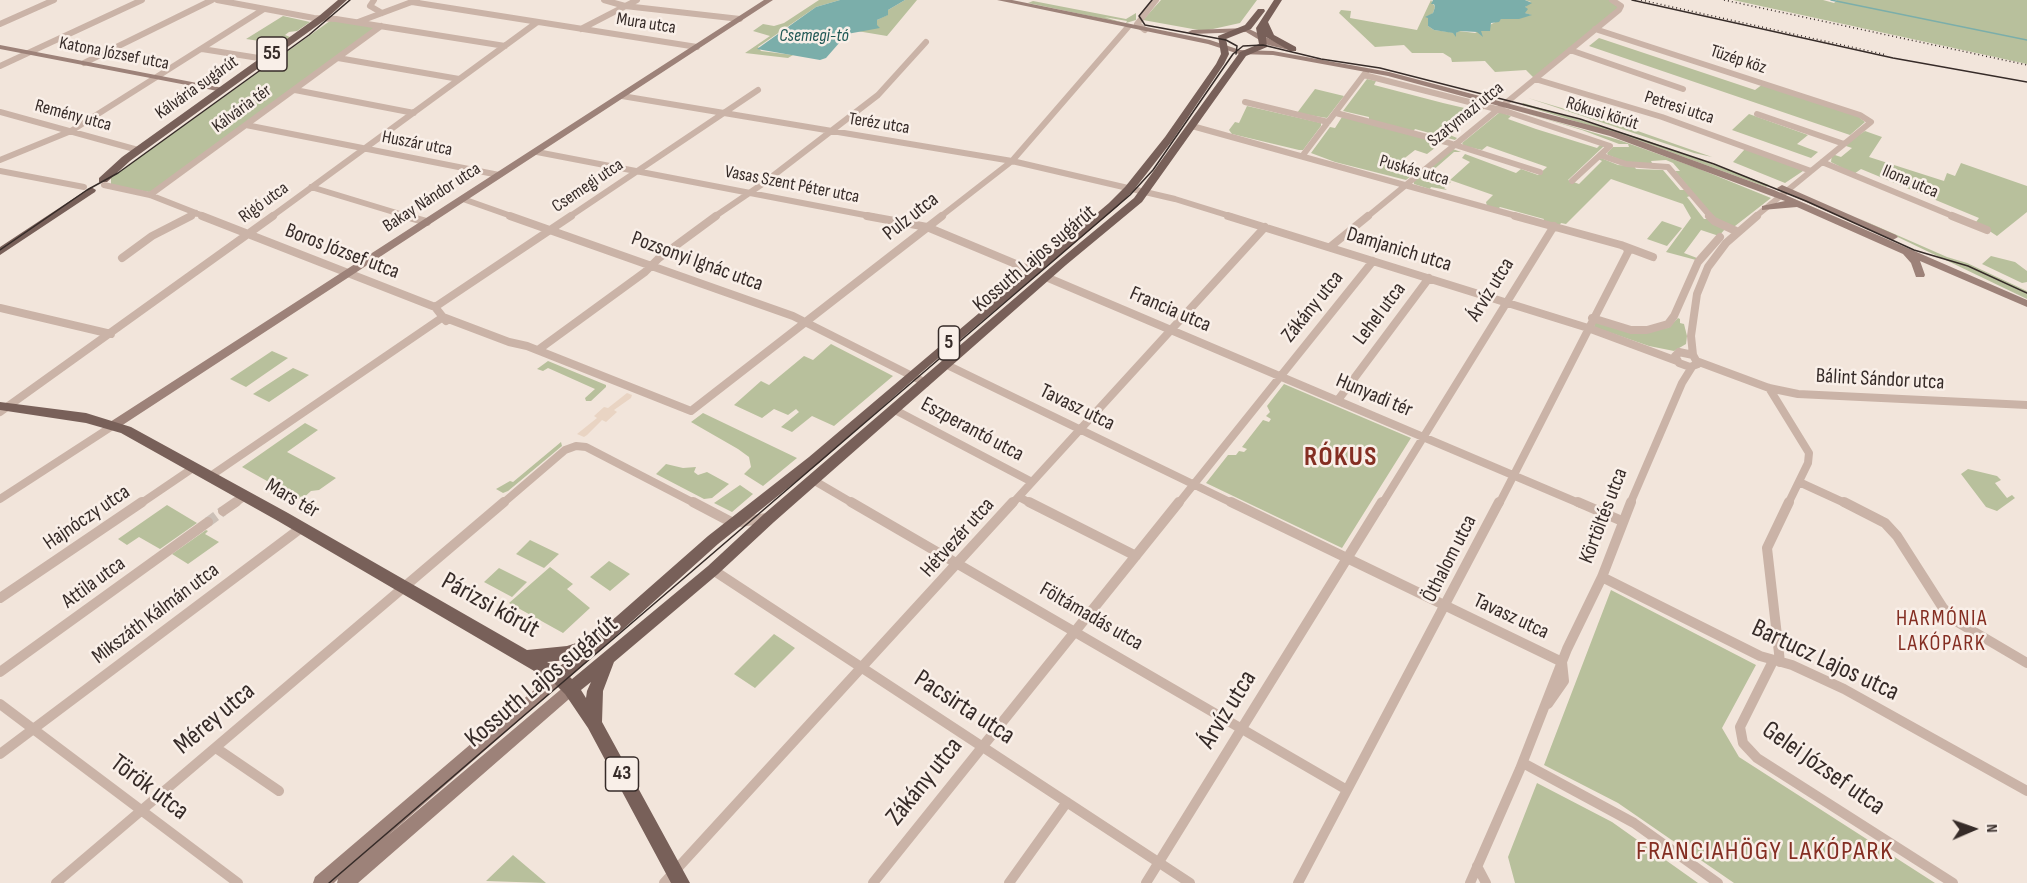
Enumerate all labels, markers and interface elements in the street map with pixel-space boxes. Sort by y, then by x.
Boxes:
street label: Mura utca [615,9,677,39]
water label: Csemegi-tó [779,25,849,47]
street label: Katona József utca [57,33,171,75]
road number: 55 [257,37,287,71]
street label: Tüzép köz [1707,41,1769,79]
street label: Kálvária sugárút [151,52,243,124]
street label: Szatymazi utca [1424,78,1508,152]
street label: Kálvária tér [208,80,276,138]
street label: Petresi utca [1642,87,1716,129]
street label: Rókusi körút [1563,93,1641,135]
street label: Remény utca [32,95,114,137]
street label: Teréz utca [847,109,911,139]
street label: Huszár utca [380,127,454,161]
street label: Puskás utca [1377,151,1451,191]
street label: Csemegi utca [548,154,628,218]
street label: Bakay Nándor utca [379,158,485,238]
street label: Vasas Szent Péter utca [723,161,861,209]
street label: Ilona utca [1879,161,1941,203]
street label: Rigó utca [235,178,293,228]
street label: Pulz utca [878,187,944,247]
street label: Kossuth Lajos sugárút [968,200,1102,318]
street label: Boros József utca [281,219,403,285]
street label: Damjanich utca [1343,222,1455,278]
street label: Pozsonyi Ignác utca [628,227,766,297]
street label: Árvíz utca [1462,254,1520,326]
street label: Zákány utca [1277,266,1349,348]
street label: Lehel utca [1348,278,1412,350]
street label: Francia utca [1126,282,1214,338]
road number: 5 [938,326,960,360]
street label: Bálint Sándor utca [1815,364,1945,396]
street label: Hunyadi tér [1332,369,1416,423]
street label: Tavasz utca [1035,379,1119,437]
street label: Eszperantó utca [916,392,1028,468]
district label: RÓKUS [1304,442,1378,474]
street label: Körtöltés utca [1574,465,1634,567]
street label: Mars tér [261,474,323,524]
street label: Hajnóczy utca [39,480,135,556]
street label: Hétvezér utca [916,493,1000,583]
street label: Öthalom utca [1417,511,1483,607]
street label: Attila utca [57,552,131,614]
street label: Mikszáth Kálmán utca [88,558,224,670]
street label: Párizsi körút [436,566,544,646]
street label: Föltámadás utca [1035,577,1147,657]
street label: Tavasz utca [1469,589,1553,645]
district label: HARMÓNIA LAKÓPARK [1896,606,1988,658]
street label: Kossuth Lajos sugárút [459,609,625,755]
street label: Bartucz Lajos utca [1746,613,1904,709]
street label: Pacsirta utca [908,664,1020,752]
street label: Árvíz utca [1192,665,1264,755]
street label: Mérey utca [168,676,262,762]
street label: Gelei József utca [1755,715,1891,823]
street label: Zákány utca [880,732,970,832]
street label: Török utca [104,748,194,828]
road number: 43 [606,757,638,791]
north arrow [1943,799,2003,859]
text: N [1982,824,2001,833]
district label: FRANCIAHÖGY LAKÓPARK [1636,836,1894,868]

